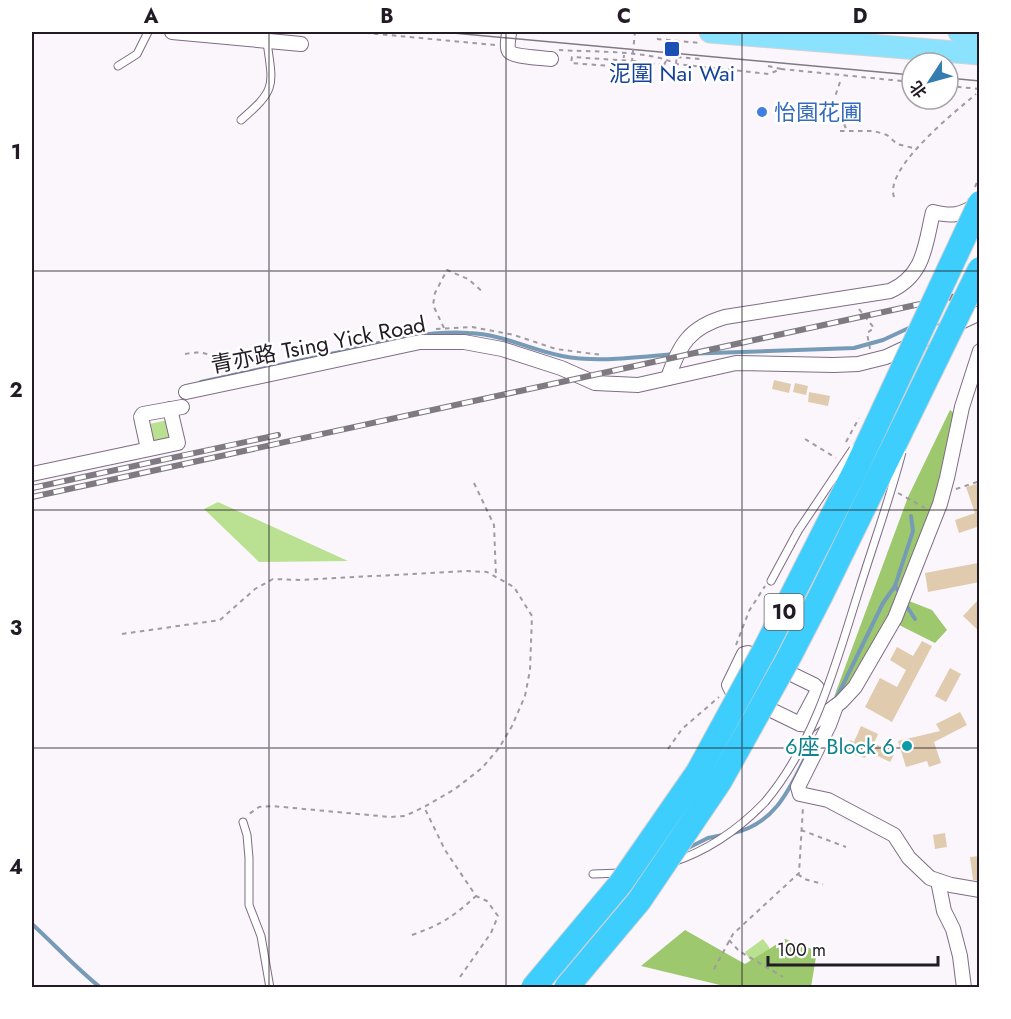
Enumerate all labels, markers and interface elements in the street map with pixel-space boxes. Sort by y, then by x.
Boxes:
text: A [143,2,159,31]
text: B [380,2,394,31]
text: C [617,2,631,31]
text: D [853,2,867,31]
marker: 泥圍 Nai Wai [663,40,681,58]
north arrow [900,51,960,111]
place label: 泥圍 Nai Wai [609,57,735,89]
text: 北 [904,76,932,103]
place label: 怡園花圃 [774,96,862,128]
marker: 怡園花圃 [755,105,769,119]
text: 1 [11,138,21,167]
street label: 青亦路 Tsing Yick Road [208,307,428,381]
text: 2 [9,376,23,405]
road number: 10 [764,594,804,630]
text: 3 [10,614,22,643]
place label: 6座 Block 6 [785,730,895,762]
marker: 6座 Block 6 [900,739,914,753]
text: 4 [9,853,23,882]
scale bar [768,929,938,967]
text: 100 m [777,937,826,963]

